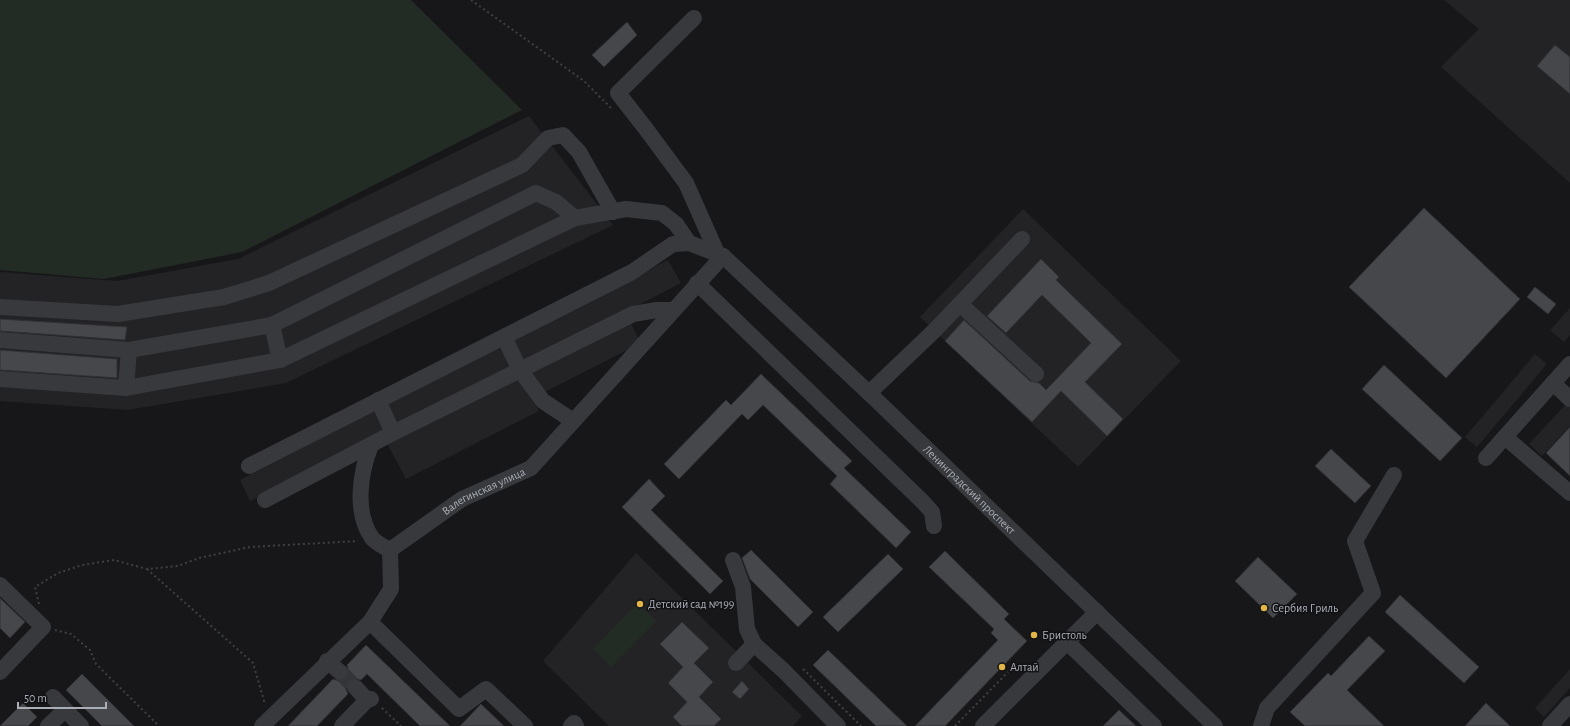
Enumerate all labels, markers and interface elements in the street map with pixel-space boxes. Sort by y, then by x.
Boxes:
street label: Ленинградский проспект [921,443,1018,537]
street label: Валегинская улица [440,465,528,517]
place label: Детский сад №199 [648,598,735,610]
marker: Детский сад №199 [635,599,645,609]
place label: Сербия Гриль [1272,602,1338,614]
marker: Сербия Гриль [1259,603,1269,613]
place label: Бристоль [1042,629,1087,641]
marker: Бристоль [1029,630,1039,640]
place label: Алтай [1010,661,1039,673]
marker: Алтай [997,662,1007,672]
scale bar [18,684,106,710]
text: 50 m [24,692,47,704]

